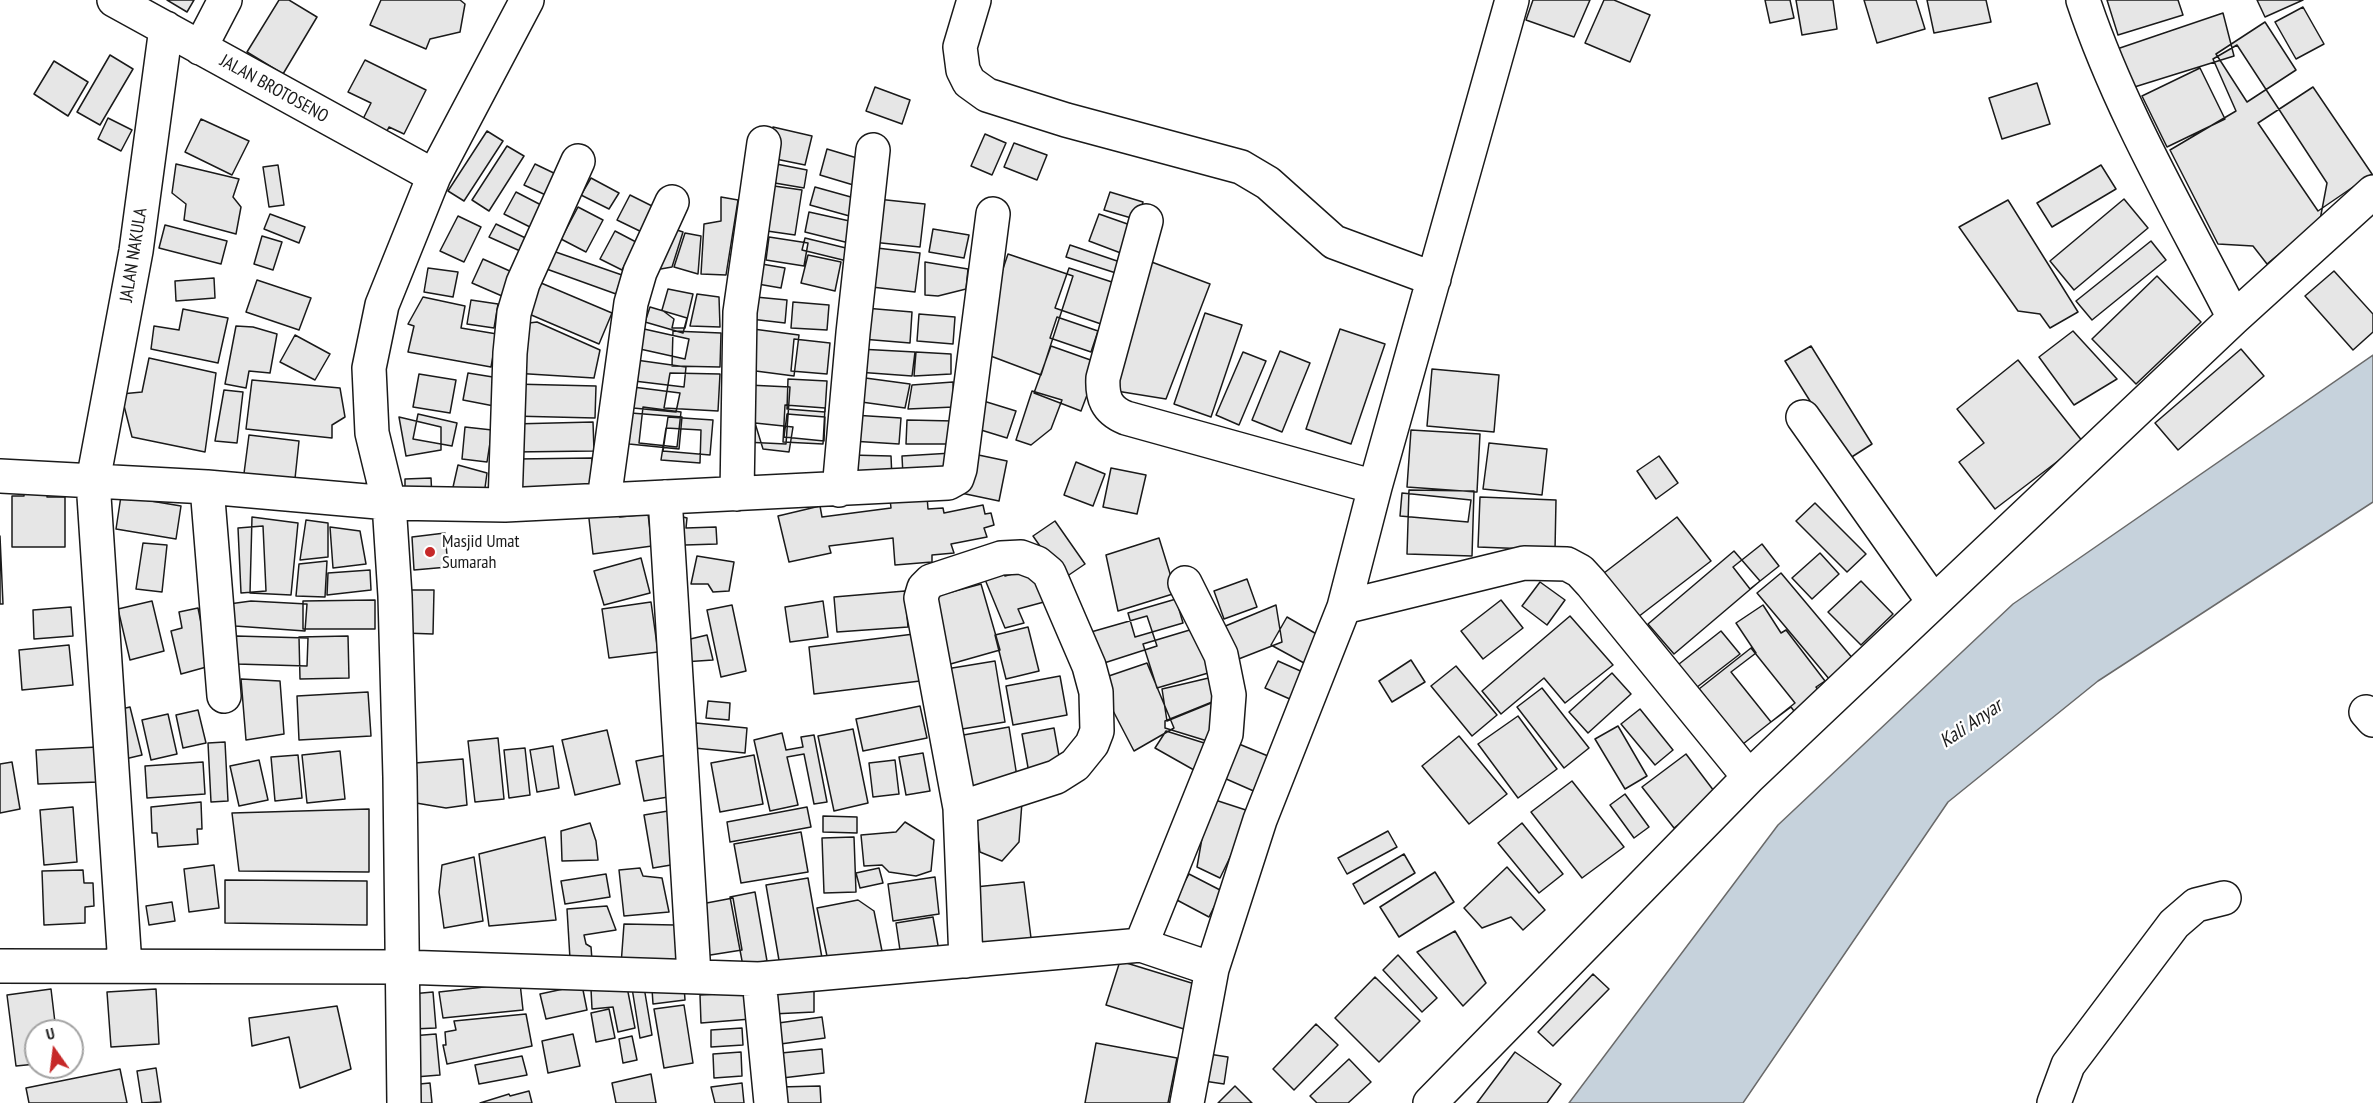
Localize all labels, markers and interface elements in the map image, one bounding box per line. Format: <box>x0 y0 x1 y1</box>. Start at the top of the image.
street label: JALAN BROTOSENO <box>216 50 332 128</box>
street label: JALAN NAKULA <box>116 206 152 304</box>
place label: Masjid Umat Sumarah <box>442 531 519 574</box>
marker: Masjid Umat Sumarah <box>423 545 437 559</box>
water label: Kali Anyar <box>1935 695 2007 753</box>
north arrow <box>24 1019 84 1079</box>
text: U <box>44 1023 57 1044</box>

